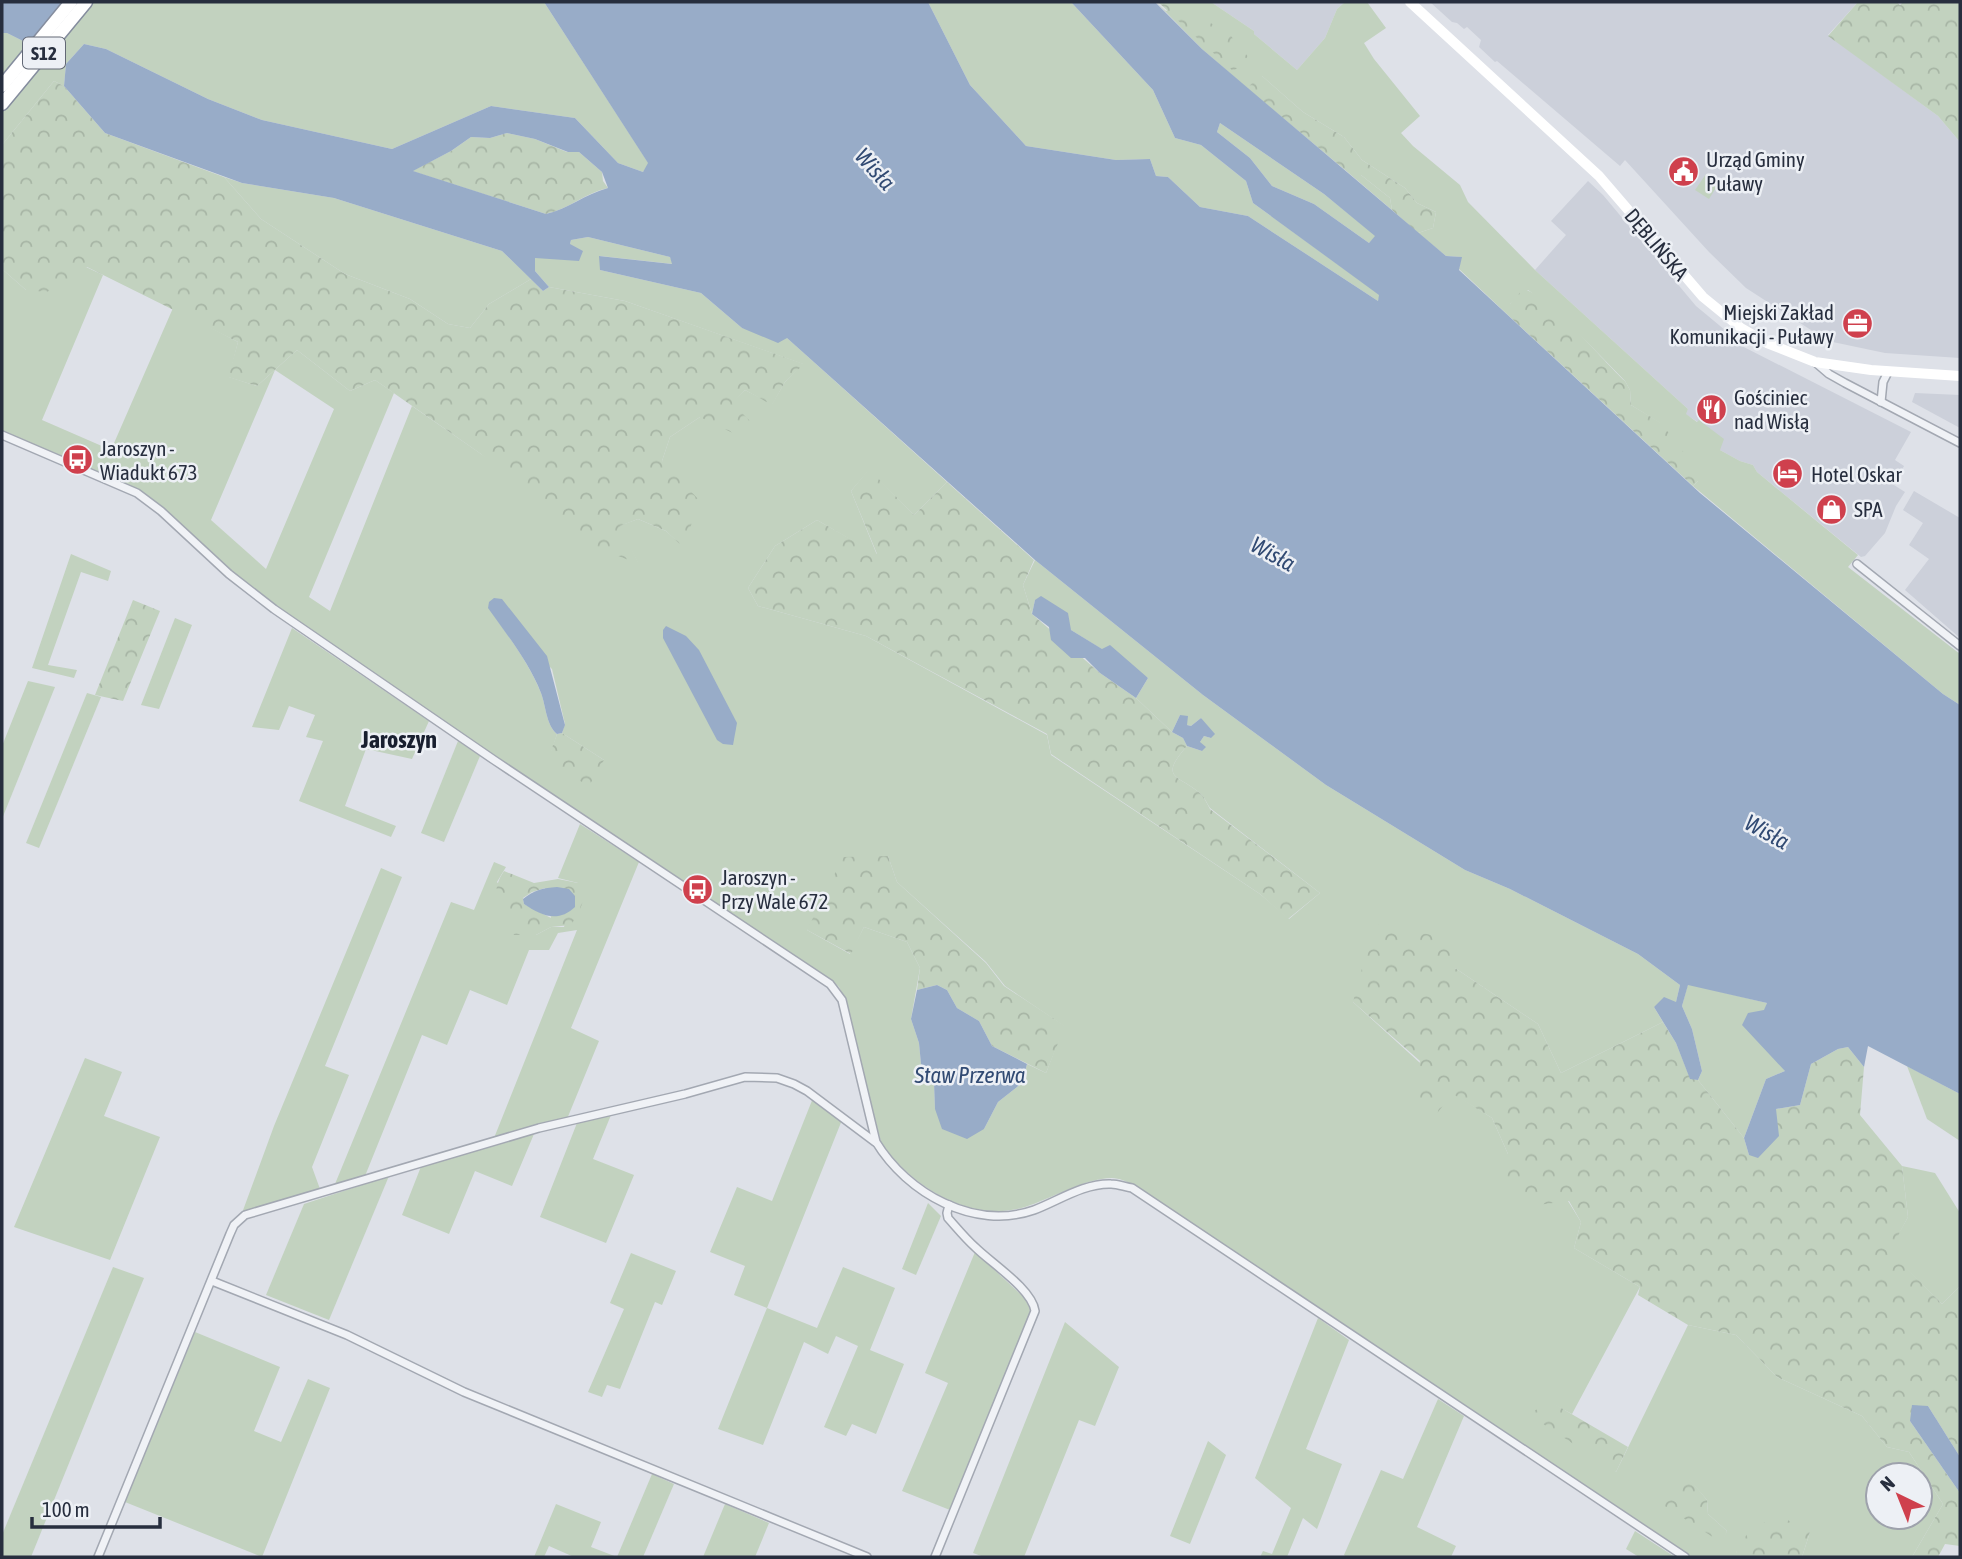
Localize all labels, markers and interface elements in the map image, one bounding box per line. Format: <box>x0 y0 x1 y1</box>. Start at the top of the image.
road number: S12 <box>23 38 65 68</box>
water label: Wisła <box>850 143 900 195</box>
place label: Urząd Gminy Puławy <box>1706 147 1805 195</box>
public building icon: Urząd Gminy Puławy <box>1666 154 1700 188</box>
street label: DĘBLIŃSKA <box>1619 203 1694 286</box>
place label: Miejski Zakład Komunikacji - Puławy <box>1670 300 1834 348</box>
office icon: Miejski Zakład Komunikacji - Puławy <box>1840 307 1874 341</box>
place label: Gościniec nad Wisłą <box>1734 385 1810 433</box>
restaurant icon: Gościniec nad Wisłą <box>1694 392 1728 426</box>
place label: Jaroszyn - Wiadukt 673 <box>100 436 198 484</box>
bus stop icon: Jaroszyn - Wiadukt 673 <box>60 443 94 477</box>
hotel icon: Hotel Oskar <box>1771 457 1805 491</box>
place label: Hotel Oskar <box>1811 462 1903 486</box>
shop icon: SPA <box>1814 492 1848 526</box>
place label: SPA <box>1854 497 1883 521</box>
water label: Wisła <box>1246 531 1300 577</box>
district label: Jaroszyn <box>360 726 437 753</box>
water label: Wisła <box>1740 809 1794 855</box>
place label: Jaroszyn - Przy Wale 672 <box>721 865 828 913</box>
bus stop icon: Jaroszyn - Przy Wale 672 <box>681 872 715 906</box>
water label: Staw Przerwa <box>913 1062 1026 1088</box>
north arrow <box>1864 1461 1934 1531</box>
text: N <box>1876 1472 1899 1495</box>
scale bar <box>32 1486 159 1530</box>
text: 100 m <box>42 1497 90 1521</box>

